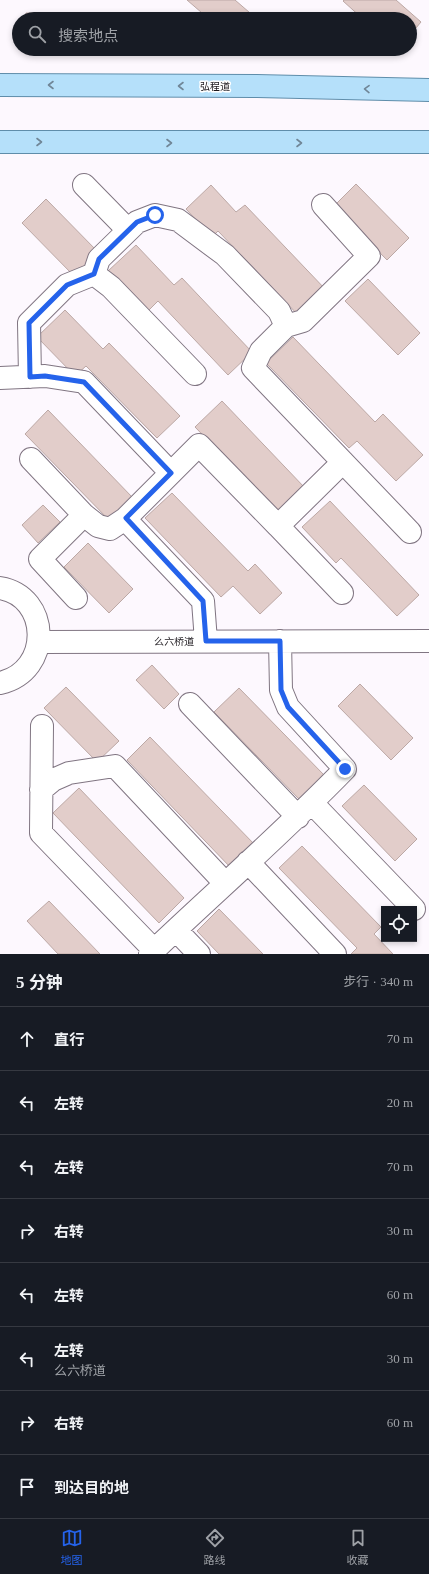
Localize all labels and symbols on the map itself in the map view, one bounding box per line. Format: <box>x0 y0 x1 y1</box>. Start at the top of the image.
one-way arrow <box>48 81 54 89</box>
street label: 弘程道 <box>200 81 230 92</box>
one-way arrow <box>178 82 184 90</box>
one-way arrow <box>364 85 370 93</box>
one-way arrow <box>36 138 42 146</box>
one-way arrow <box>166 139 172 147</box>
one-way arrow <box>296 139 302 147</box>
route start <box>146 206 164 224</box>
street label: 么六桥道 <box>154 636 194 647</box>
route end <box>336 760 354 778</box>

